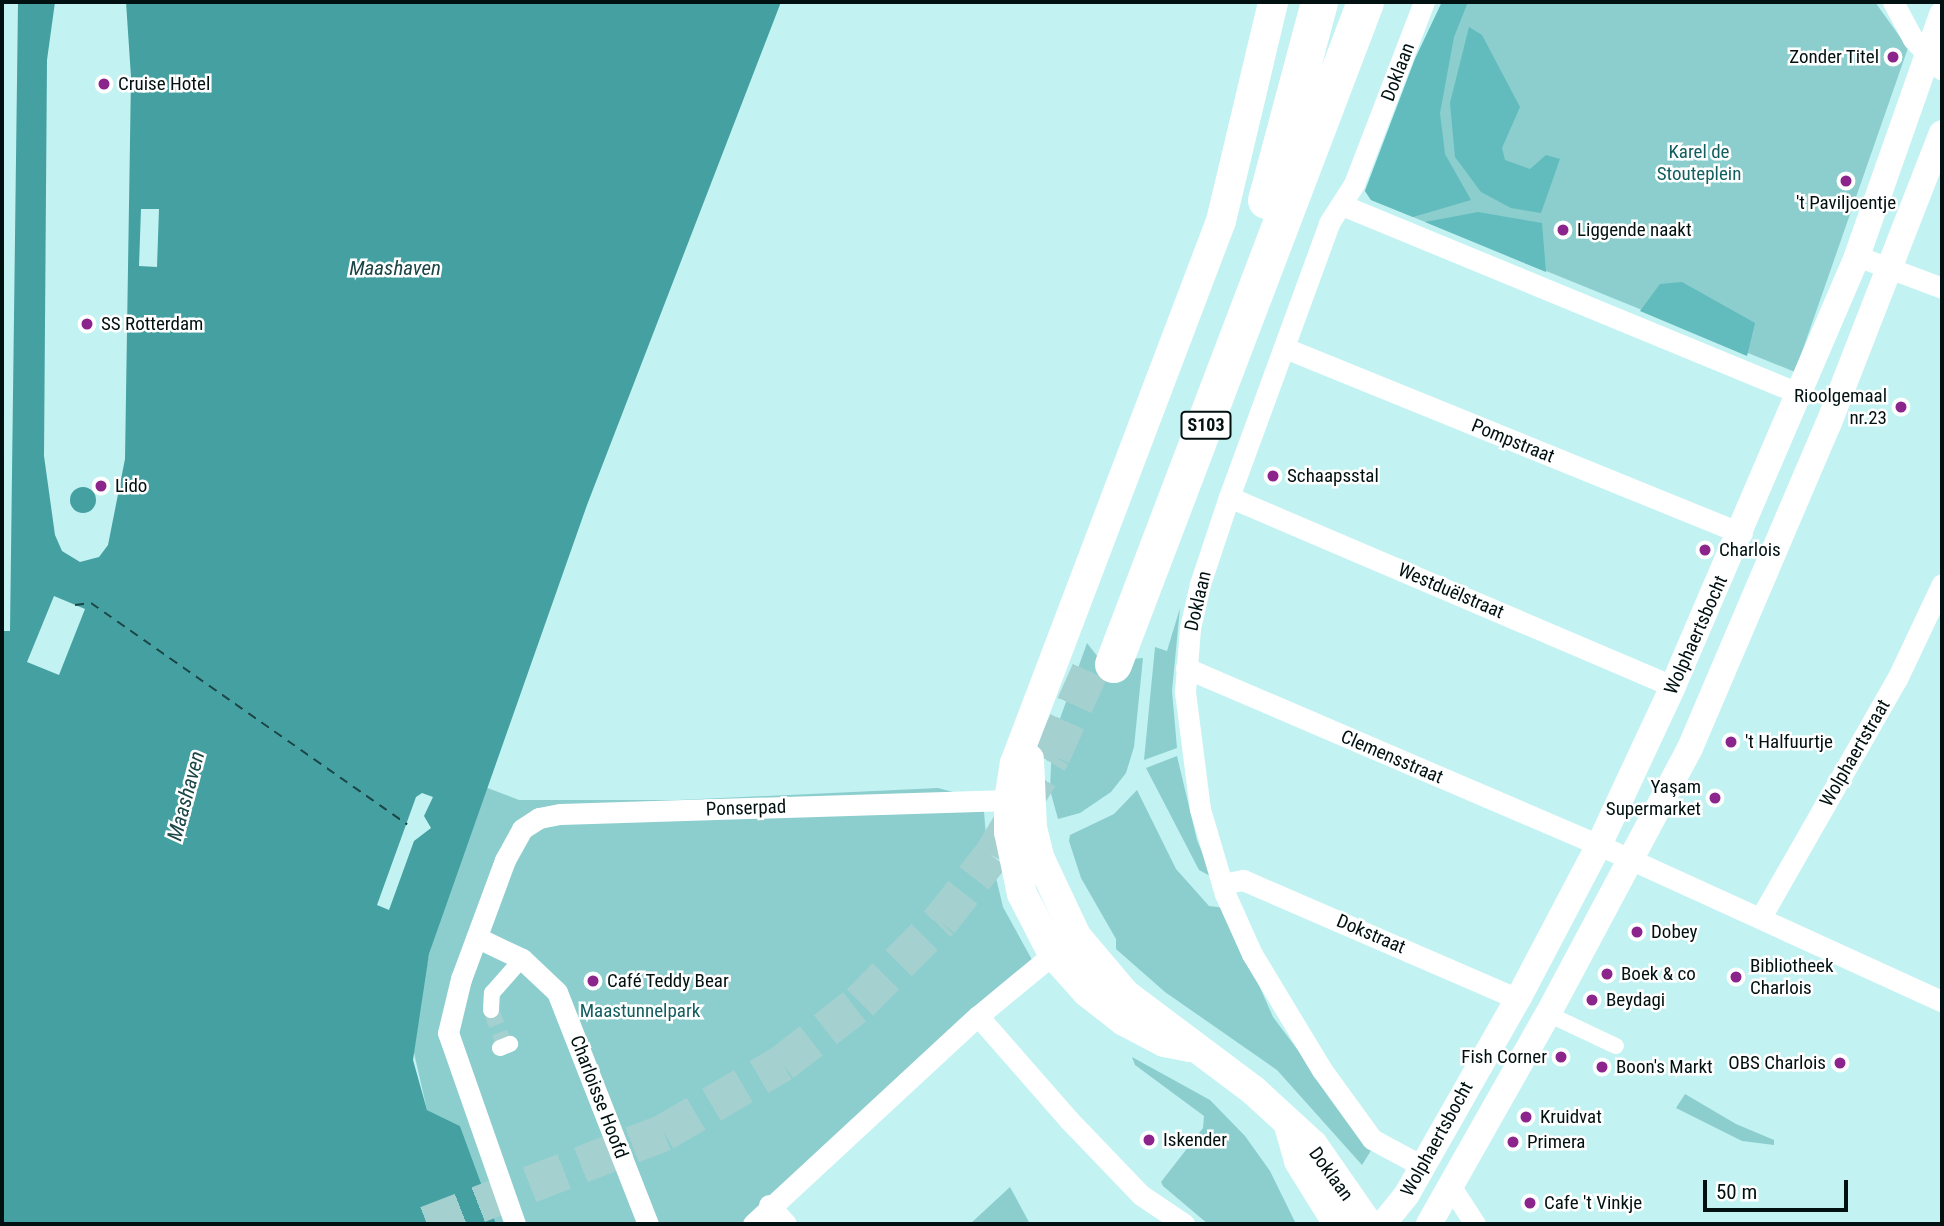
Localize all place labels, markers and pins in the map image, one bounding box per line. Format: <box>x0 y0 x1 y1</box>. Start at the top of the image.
place label: Zonder Titel <box>1789 46 1879 68</box>
marker: Zonder Titel <box>1885 49 1901 65</box>
place label: Cruise Hotel <box>118 73 210 95</box>
marker: Cruise Hotel <box>96 76 112 92</box>
marker: 't Paviljoentje <box>1838 173 1854 189</box>
place label: 't Paviljoentje <box>1796 192 1896 214</box>
place label: Liggende naakt <box>1577 219 1692 241</box>
marker: Liggende naakt <box>1555 222 1571 238</box>
place label: SS Rotterdam <box>101 313 203 335</box>
marker: SS Rotterdam <box>79 316 95 332</box>
place label: Rioolgemaal nr.23 <box>1794 385 1887 429</box>
marker: Rioolgemaal nr.23 <box>1893 399 1909 415</box>
place label: Schaapsstal <box>1287 465 1379 487</box>
marker: Schaapsstal <box>1265 468 1281 484</box>
place label: Lido <box>115 475 147 497</box>
marker: Lido <box>93 478 109 494</box>
place label: Charlois <box>1719 539 1781 561</box>
marker: Charlois <box>1697 542 1713 558</box>
place label: 't Halfuurtje <box>1745 731 1833 753</box>
marker: 't Halfuurtje <box>1723 734 1739 750</box>
place label: Yaşam Supermarket <box>1606 776 1701 820</box>
marker: Yaşam Supermarket <box>1707 790 1723 806</box>
place label: Dobey <box>1651 921 1697 943</box>
marker: Dobey <box>1629 924 1645 940</box>
place label: Bibliotheek Charlois <box>1750 955 1834 999</box>
place label: Boek & co <box>1621 963 1696 985</box>
marker: Boek & co <box>1599 966 1615 982</box>
marker: Bibliotheek Charlois <box>1728 969 1744 985</box>
place label: Café Teddy Bear <box>607 970 729 992</box>
marker: Café Teddy Bear <box>585 973 601 989</box>
place label: Beydagi <box>1606 989 1665 1011</box>
marker: Beydagi <box>1584 992 1600 1008</box>
place label: Fish Corner <box>1461 1046 1547 1068</box>
marker: Fish Corner <box>1553 1049 1569 1065</box>
place label: OBS Charlois <box>1728 1052 1826 1074</box>
marker: OBS Charlois <box>1832 1055 1848 1071</box>
place label: Boon's Markt <box>1616 1056 1713 1078</box>
marker: Boon's Markt <box>1594 1059 1610 1075</box>
place label: Kruidvat <box>1540 1106 1602 1128</box>
marker: Kruidvat <box>1518 1109 1534 1125</box>
place label: Iskender <box>1163 1129 1227 1151</box>
place label: Primera <box>1527 1131 1585 1153</box>
marker: Iskender <box>1141 1132 1157 1148</box>
marker: Primera <box>1505 1134 1521 1150</box>
place label: Cafe 't Vinkje <box>1544 1192 1642 1214</box>
marker: Cafe 't Vinkje <box>1522 1195 1538 1211</box>

